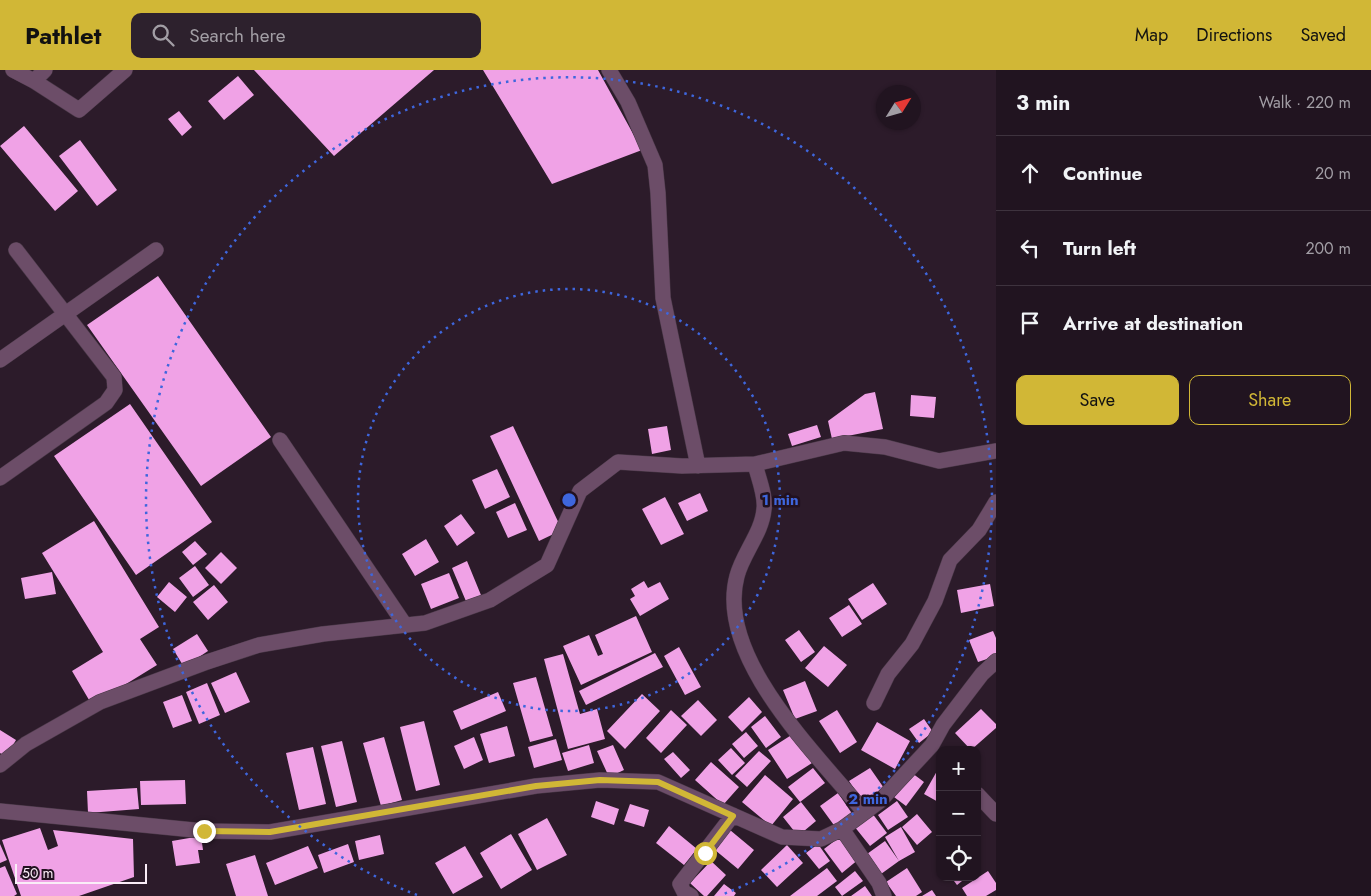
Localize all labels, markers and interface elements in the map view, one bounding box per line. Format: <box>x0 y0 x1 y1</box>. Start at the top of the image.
search box <box>131 13 481 58</box>
text: Pathlet <box>25 18 101 53</box>
icon: search <box>149 21 177 49</box>
text: Search here <box>189 22 285 49</box>
text: Map <box>1135 22 1168 48</box>
text: Directions <box>1196 22 1272 48</box>
text: Saved <box>1300 22 1346 48</box>
north arrow <box>876 85 921 130</box>
text: 3 min <box>1016 88 1070 118</box>
text: Walk · 220 m <box>1259 91 1351 114</box>
icon: ahead <box>1016 159 1044 187</box>
text: Continue <box>1063 160 1142 187</box>
text: 20 m <box>1315 162 1351 185</box>
icon: left <box>1016 234 1044 262</box>
text: Turn left <box>1063 235 1136 262</box>
text: 200 m <box>1305 237 1351 260</box>
icon: arrive <box>1016 309 1044 337</box>
text: Arrive at destination <box>1063 310 1243 337</box>
button: Save <box>1016 375 1179 425</box>
button: Share <box>1189 375 1351 425</box>
text: 1 min <box>761 489 799 511</box>
centre of rings <box>560 491 578 509</box>
map controls <box>936 746 981 881</box>
button: + <box>936 746 981 791</box>
text: 2 min <box>848 788 888 810</box>
button: − <box>936 791 981 836</box>
route end <box>193 820 216 843</box>
button: locate <box>936 836 981 881</box>
route start <box>694 842 717 865</box>
scale bar <box>15 861 148 884</box>
text: 50 m <box>22 863 53 883</box>

